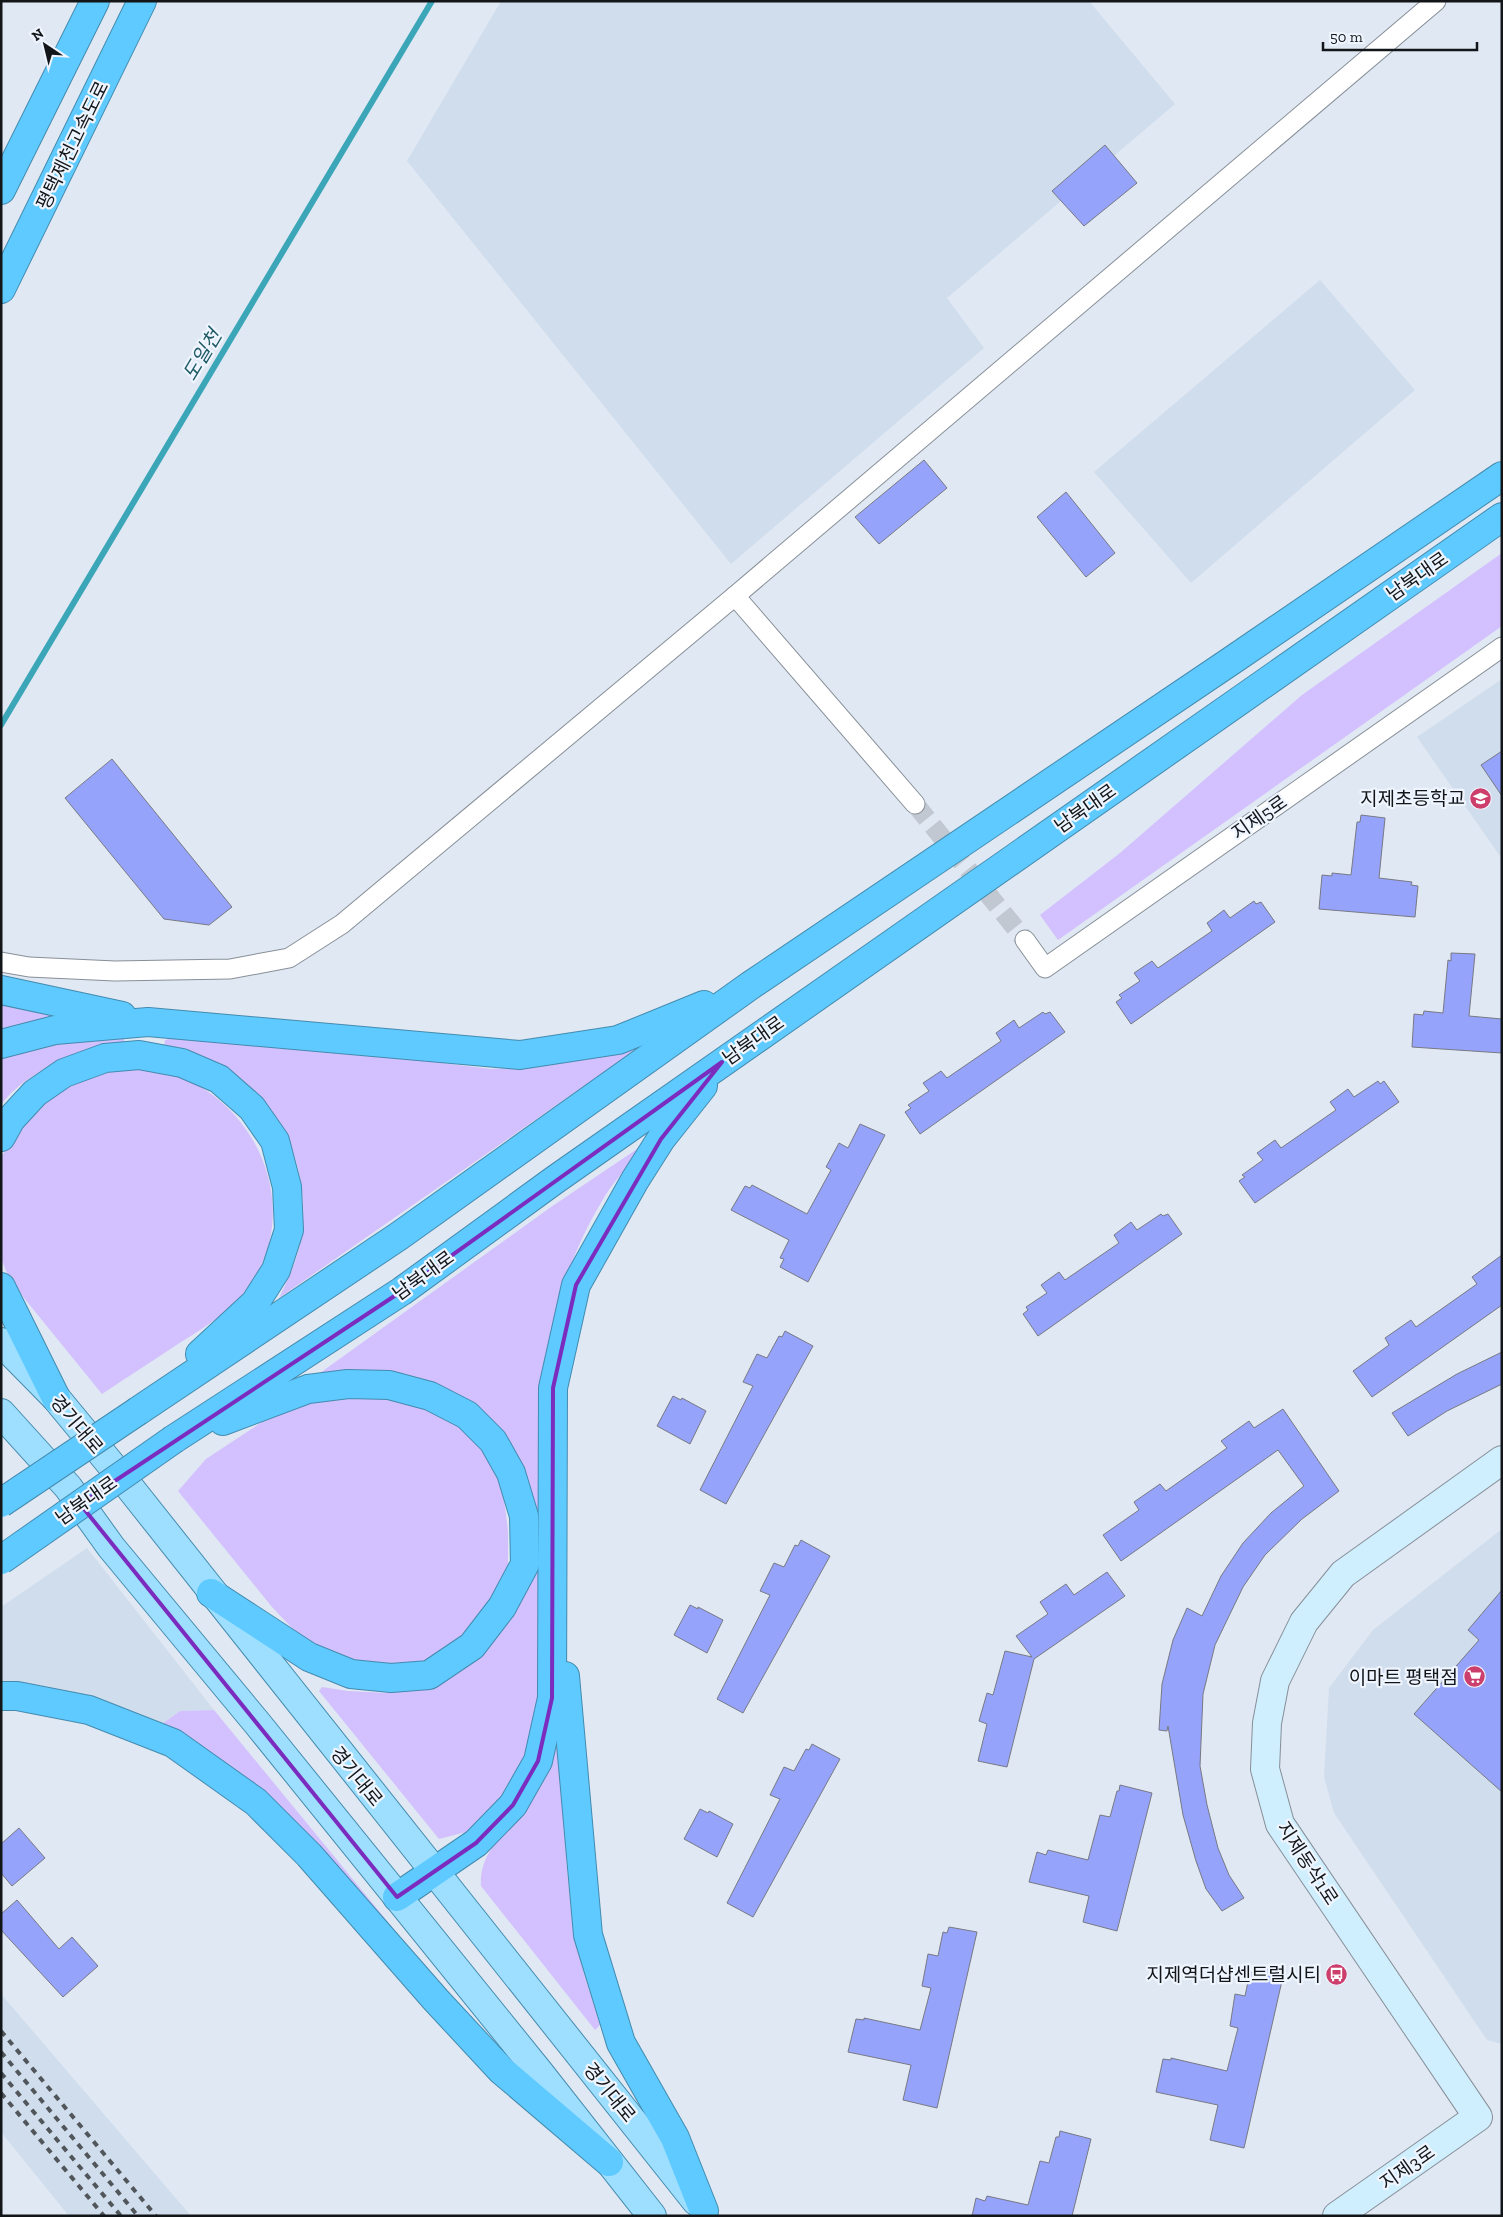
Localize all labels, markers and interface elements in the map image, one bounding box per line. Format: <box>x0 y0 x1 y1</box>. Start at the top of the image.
north arrow <box>20 20 70 70</box>
scale bar <box>1323 20 1477 52</box>
text: N <box>29 25 47 45</box>
text: 50 m <box>1330 28 1363 46</box>
street label: 평택제천고속도로 <box>31 77 113 213</box>
water label: 도일천 <box>177 323 228 385</box>
street label: 남북대로 <box>1382 547 1453 606</box>
street label: 남북대로 <box>1050 779 1121 838</box>
school or university icon: 지제초등학교 <box>1469 786 1493 810</box>
place label: 지제초등학교 <box>1360 787 1465 810</box>
street label: 지제5로 <box>1227 790 1291 845</box>
street label: 남북대로 <box>718 1011 789 1070</box>
street label: 남북대로 <box>388 1246 458 1305</box>
street label: 경기대로 <box>45 1390 108 1458</box>
street label: 남북대로 <box>51 1471 122 1530</box>
supermarket icon: 이마트 평택점 <box>1462 1665 1486 1689</box>
place label: 이마트 평택점 <box>1349 1666 1458 1689</box>
street label: 경기대로 <box>326 1742 388 1811</box>
street label: 지제동삭1로 <box>1272 1817 1343 1909</box>
bus stop icon: 지제역더샵센트럴시티 <box>1325 1962 1349 1986</box>
place label: 지제역더샵센트럴시티 <box>1146 1963 1321 1986</box>
street label: 경기대로 <box>579 2058 641 2127</box>
street label: 지제3로 <box>1375 2140 1439 2195</box>

